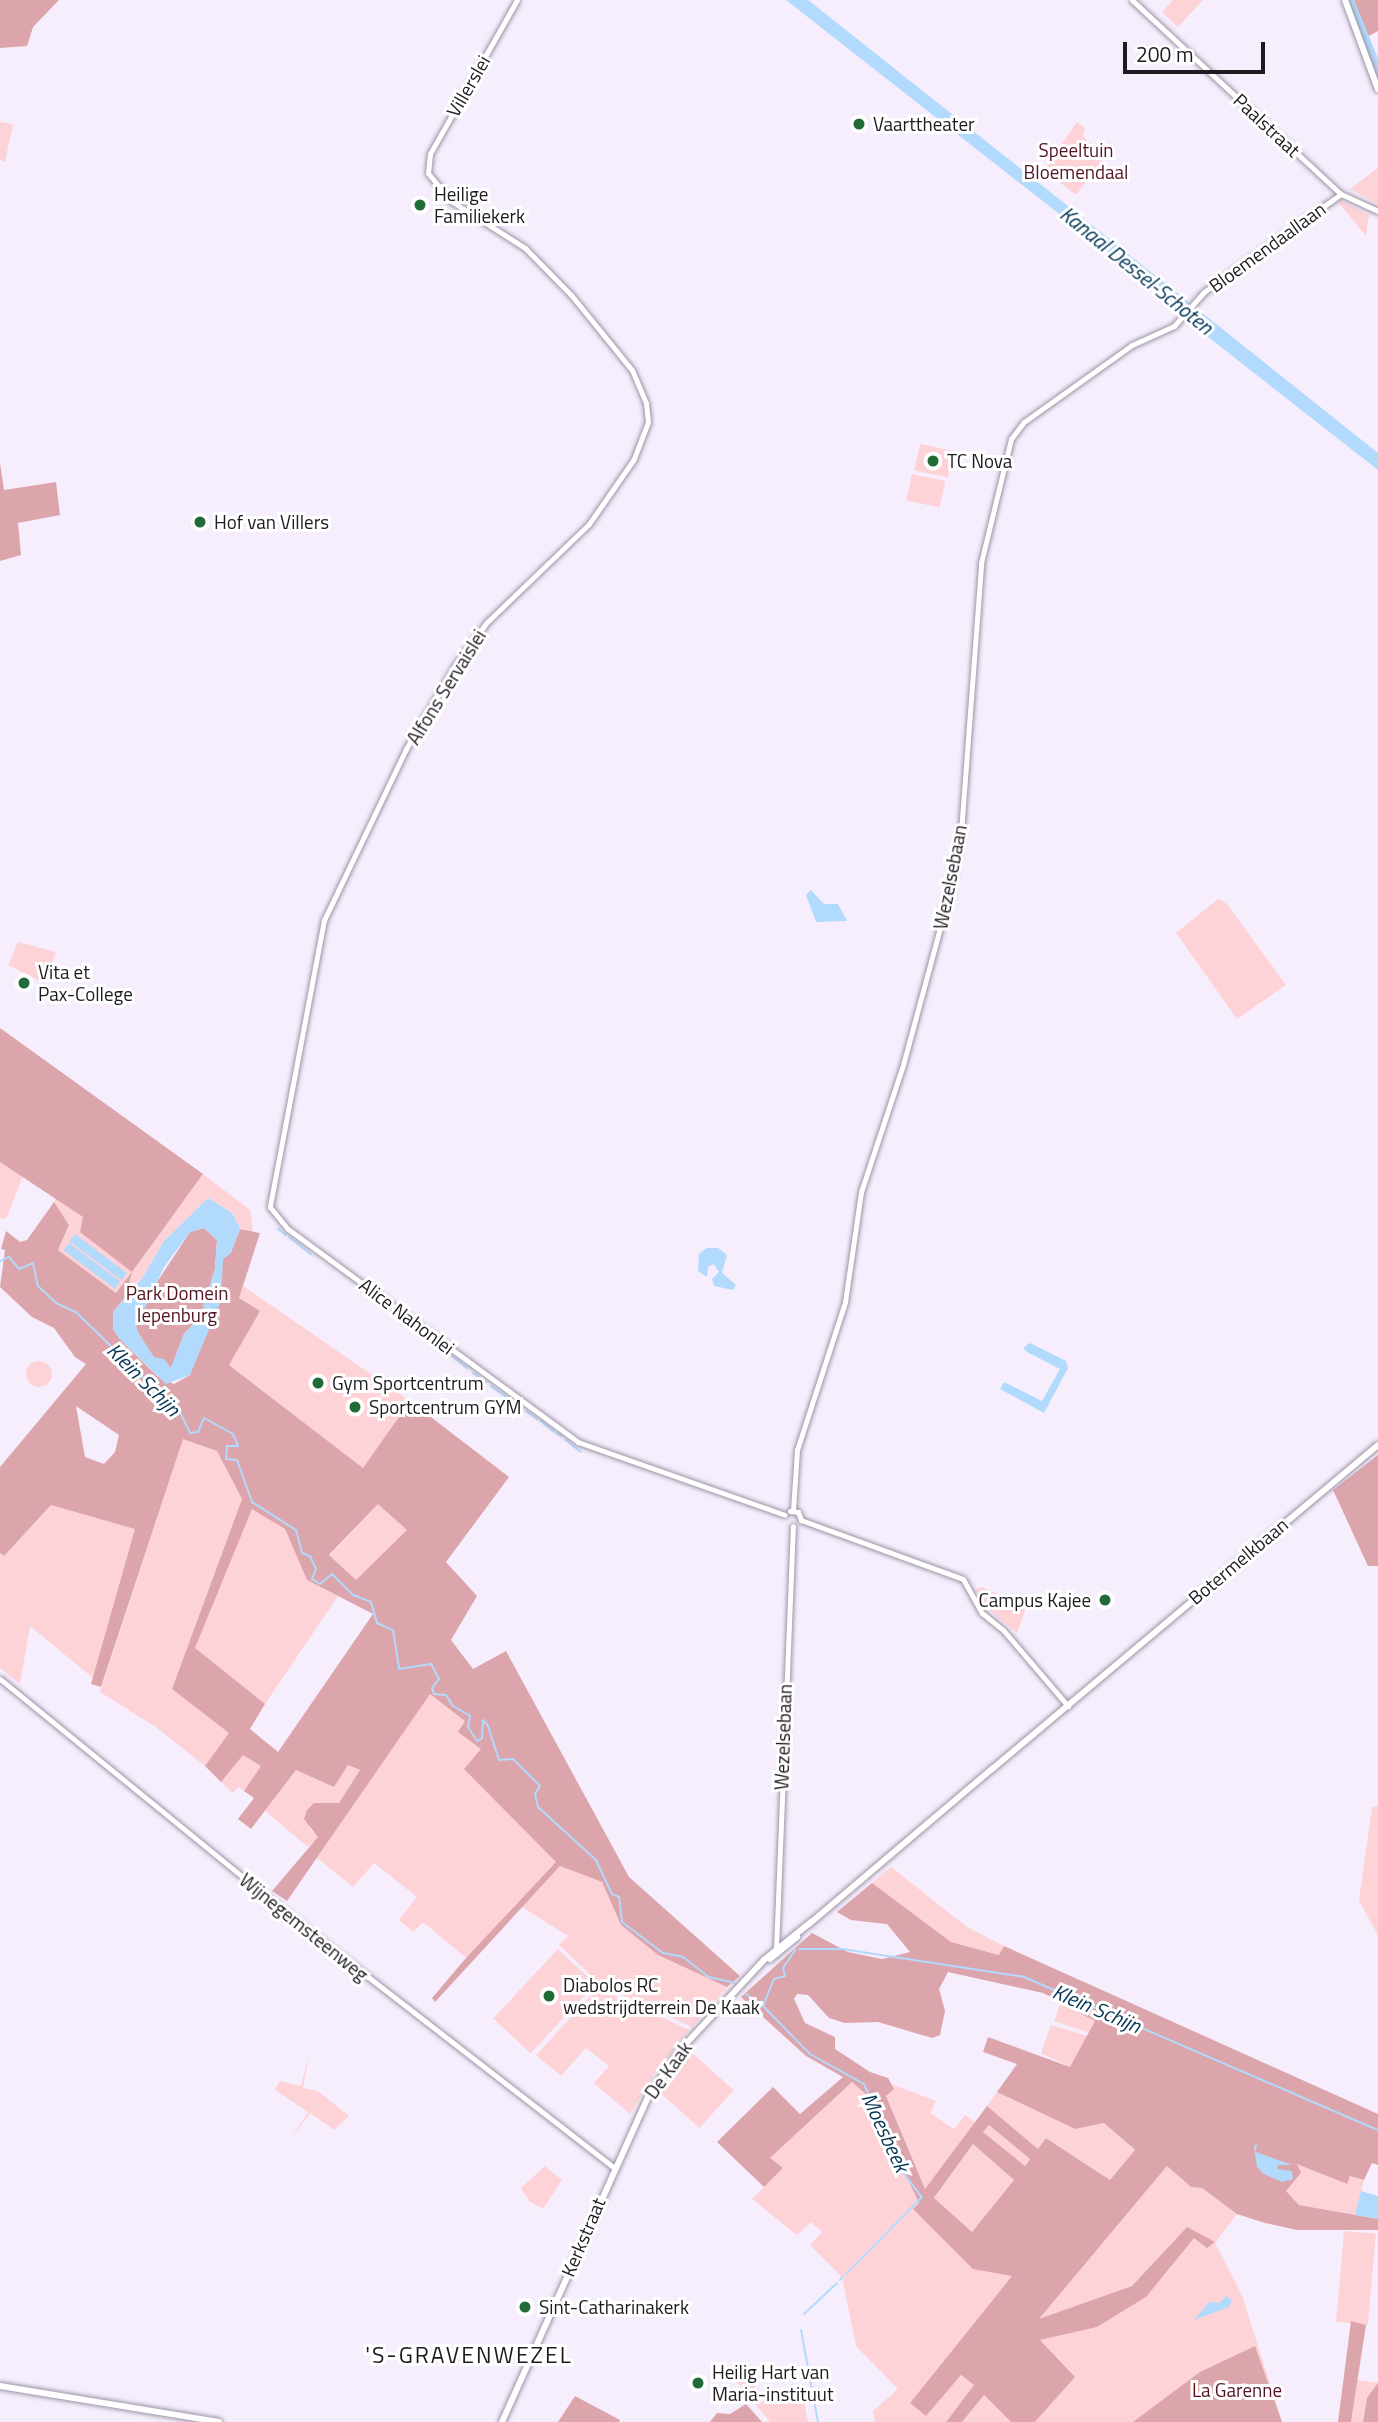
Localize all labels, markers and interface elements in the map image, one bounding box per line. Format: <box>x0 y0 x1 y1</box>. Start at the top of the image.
scale bar <box>1126 28 1268 72</box>
text: 200 m <box>1136 38 1193 70</box>
street label: Villerslei <box>441 51 495 121</box>
street label: Paalstraat <box>1229 89 1305 161</box>
place label: Vaarttheater <box>873 113 975 135</box>
marker: Vaarttheater <box>851 116 867 132</box>
park label: Speeltuin Bloemendaal <box>1024 139 1128 183</box>
place label: Heilige Familiekerk <box>434 183 525 227</box>
marker: Heilige Familiekerk <box>412 197 428 213</box>
street label: Bloemendaallaan <box>1204 197 1330 297</box>
water label: Kanaal Dessel-Schoten <box>1056 201 1218 339</box>
place label: TC Nova <box>947 450 1012 472</box>
marker: TC Nova <box>925 453 941 469</box>
place label: Hof van Villers <box>214 511 329 533</box>
marker: Hof van Villers <box>192 514 208 530</box>
street label: Alfons Servaislei <box>402 625 490 749</box>
street label: Wezelsebaan <box>929 823 971 931</box>
place label: Vita et Pax-College <box>38 961 133 1005</box>
marker: Vita et Pax-College <box>16 975 32 991</box>
street label: Alice Nahonlei <box>355 1273 459 1359</box>
park label: Park Domein Iepenburg <box>126 1282 228 1326</box>
water label: Klein Schijn <box>102 1337 186 1421</box>
place label: Gym Sportcentrum <box>332 1372 484 1394</box>
marker: Gym Sportcentrum <box>310 1375 326 1391</box>
place label: Sportcentrum GYM <box>369 1396 521 1418</box>
marker: Sportcentrum GYM <box>347 1399 363 1415</box>
street label: Botermelkbaan <box>1184 1513 1292 1609</box>
place label: Campus Kajee <box>978 1589 1091 1611</box>
marker: Campus Kajee <box>1097 1592 1113 1608</box>
street label: Wezelsebaan <box>770 1683 796 1791</box>
street label: Wijnegemsteenweg <box>235 1868 373 1986</box>
place label: Diabolos RC wedstrijdterrein De Kaak <box>563 1974 760 2018</box>
water label: Klein Schijn <box>1049 1978 1145 2038</box>
marker: Diabolos RC wedstrijdterrein De Kaak <box>541 1988 557 2004</box>
street label: De Kaak <box>640 2037 696 2103</box>
water label: Moesbeek <box>857 2088 915 2176</box>
street label: Kerkstraat <box>556 2194 610 2280</box>
place label: Sint-Catharinakerk <box>539 2296 689 2318</box>
marker: Sint-Catharinakerk <box>517 2299 533 2315</box>
district label: 'S-GRAVENWEZEL <box>367 2341 571 2369</box>
place label: Heilig Hart van Maria-instituut <box>712 2361 834 2405</box>
marker: Heilig Hart van Maria-instituut <box>690 2375 706 2391</box>
park label: La Garenne <box>1192 2379 1282 2401</box>

